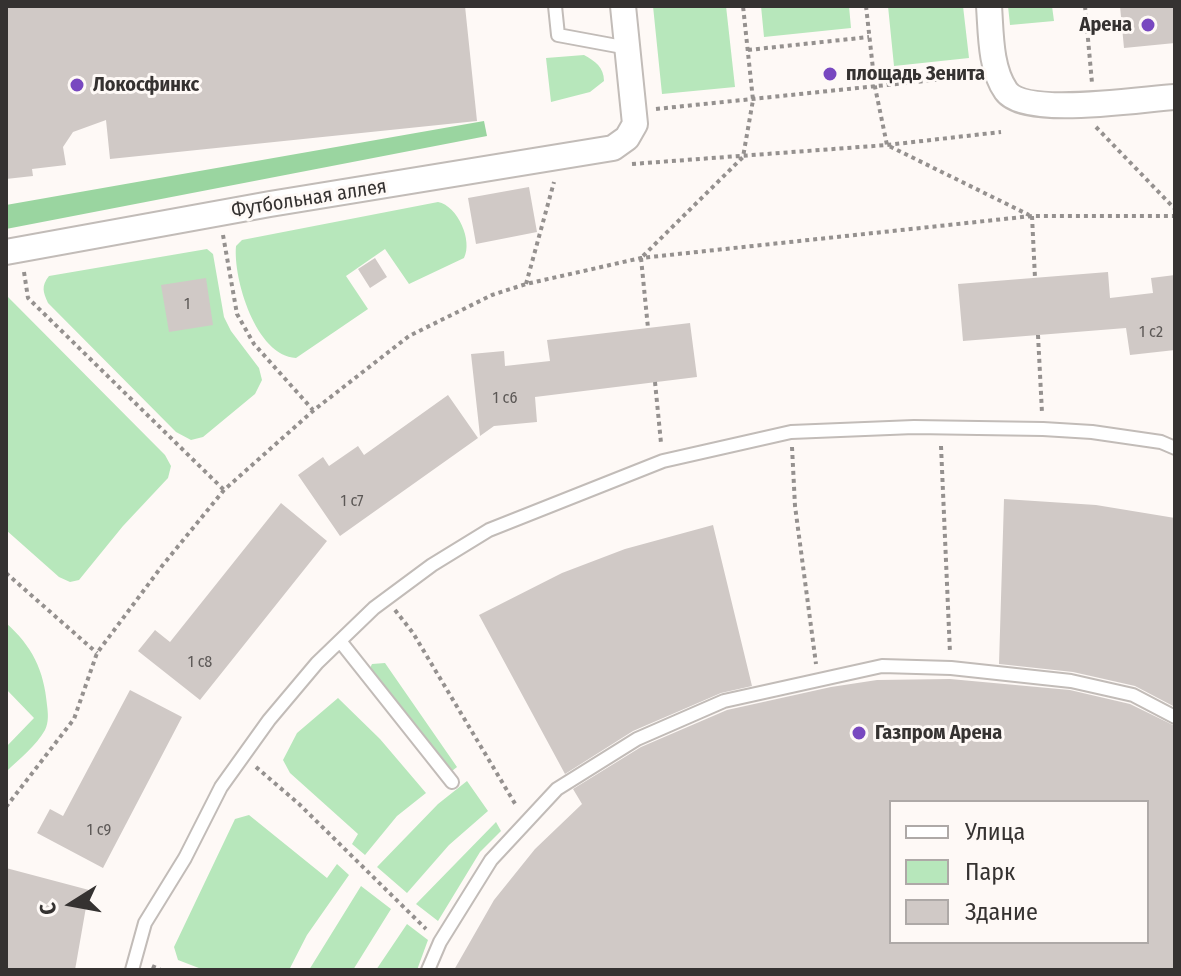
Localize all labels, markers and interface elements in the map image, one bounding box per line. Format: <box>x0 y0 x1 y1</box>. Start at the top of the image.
place label: Арена <box>1080 13 1132 37</box>
marker: Арена <box>1139 16 1157 34</box>
place label: площадь Зенита <box>846 62 985 86</box>
marker: площадь Зенита <box>821 65 839 83</box>
place label: Локосфинкс <box>93 73 199 97</box>
marker: Локосфинкс <box>68 76 86 94</box>
street label: Футбольная аллея <box>230 175 388 223</box>
house number: 1 <box>184 295 190 315</box>
house number: 1 с2 <box>1139 323 1163 343</box>
house number: 1 с6 <box>493 389 517 409</box>
house number: 1 с7 <box>341 492 363 512</box>
house number: 1 с8 <box>188 653 212 673</box>
place label: Газпром Арена <box>875 721 1002 745</box>
marker: Газпром Арена <box>850 724 868 742</box>
legend <box>889 800 1149 944</box>
text: Улица <box>965 818 1025 846</box>
house number: 1 с9 <box>87 821 111 841</box>
text: Парк <box>965 858 1015 886</box>
north arrow <box>32 864 112 944</box>
text: Здание <box>965 898 1038 926</box>
text: С <box>34 900 62 917</box>

